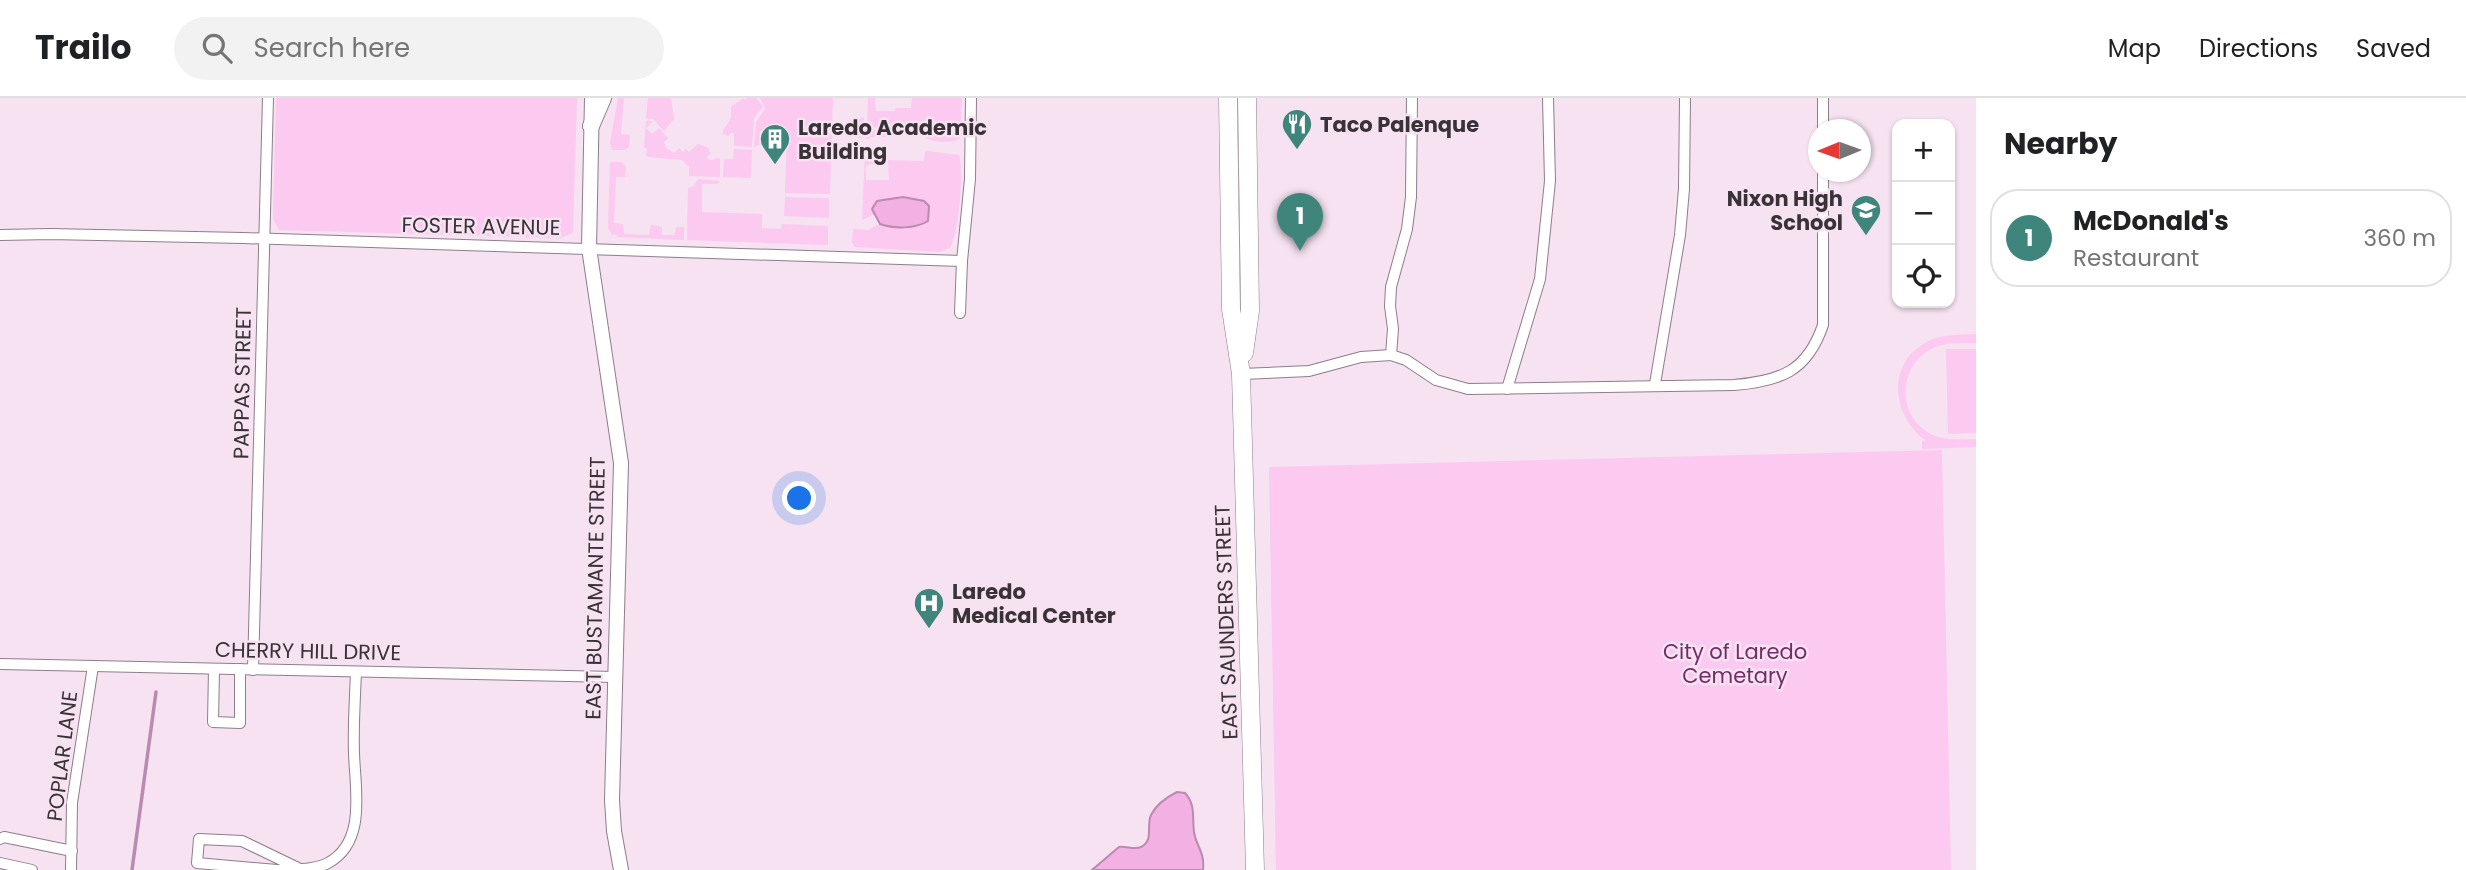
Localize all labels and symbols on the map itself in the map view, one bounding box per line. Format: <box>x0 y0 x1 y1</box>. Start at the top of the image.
restaurant icon: Taco Palenque <box>1280 107 1314 151</box>
place label: Taco Palenque <box>1320 110 1479 139</box>
place label: Laredo Academic Building <box>798 113 987 166</box>
north arrow <box>1808 119 1871 182</box>
building icon: Laredo Academic Building <box>758 122 792 166</box>
place label: Nixon High School <box>1727 184 1843 237</box>
pin: 1 <box>1277 193 1323 251</box>
school or university icon: Nixon High School <box>1849 193 1883 237</box>
street label: FOSTER AVENUE <box>401 210 561 242</box>
street label: PAPPAS STREET <box>226 307 258 459</box>
street label: EAST BUSTAMANTE STREET <box>578 456 612 720</box>
your location <box>782 481 816 515</box>
street label: EAST SAUNDERS STREET <box>1207 504 1245 740</box>
place label: Laredo Medical Center <box>952 577 1116 630</box>
hospital icon: Laredo Medical Center <box>912 586 946 630</box>
street label: CHERRY HILL DRIVE <box>215 635 401 667</box>
park label: City of Laredo Cemetary <box>1663 637 1807 690</box>
street label: POPLAR LANE <box>40 689 84 823</box>

